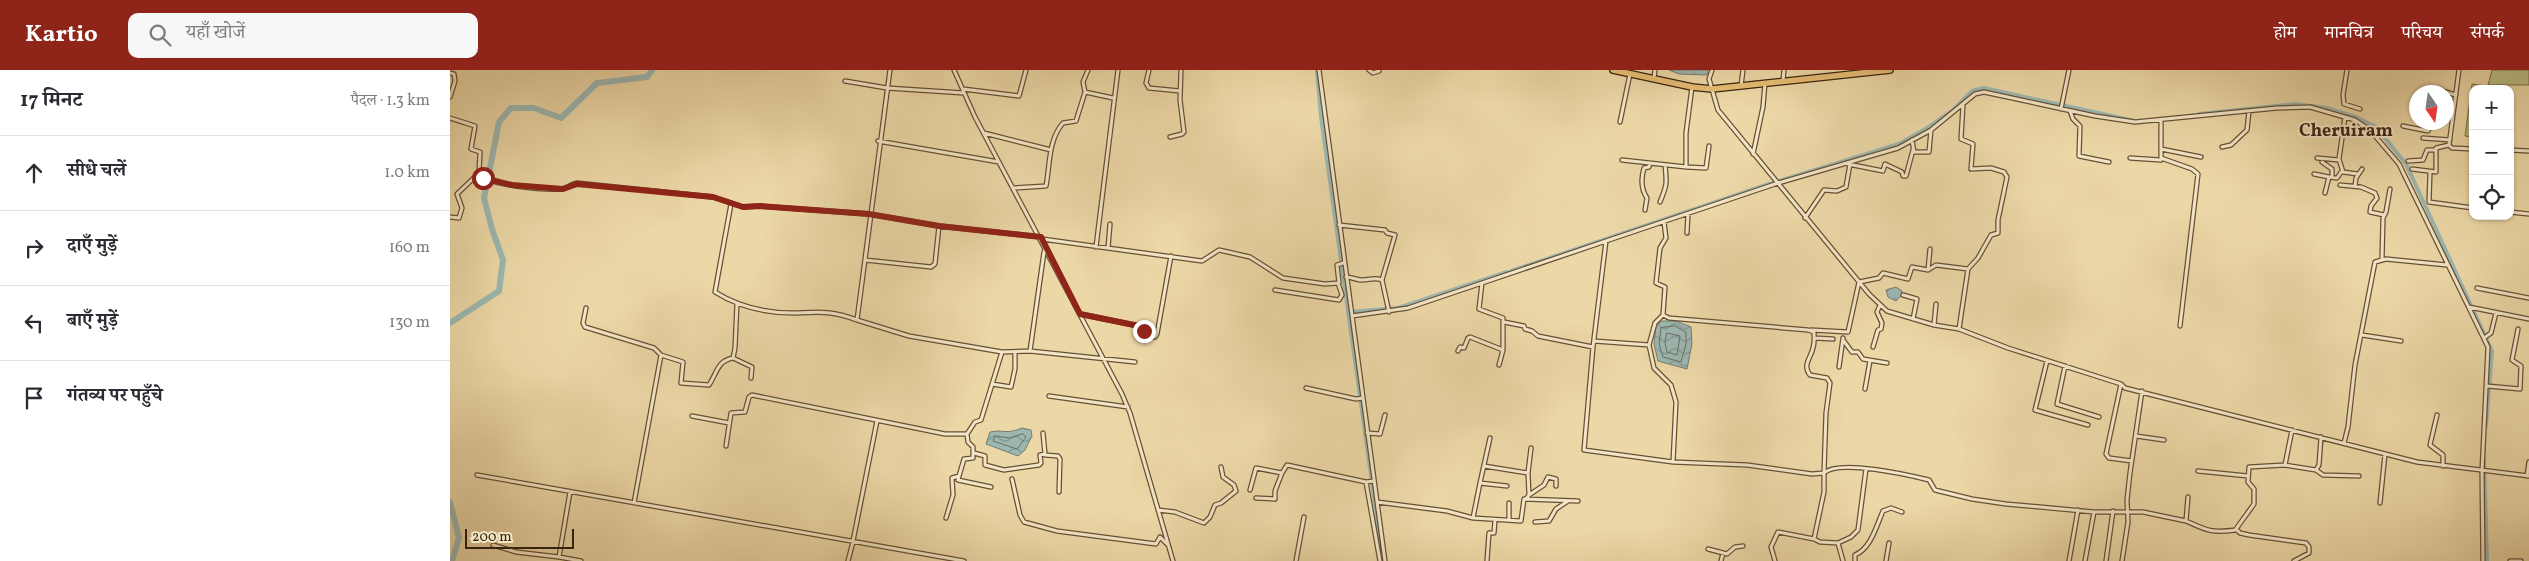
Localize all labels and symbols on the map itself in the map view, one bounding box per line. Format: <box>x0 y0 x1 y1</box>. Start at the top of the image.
north arrow <box>2409 85 2454 130</box>
district label: Cheruiram <box>2299 119 2393 144</box>
route start <box>472 167 495 190</box>
route end <box>1133 320 1156 343</box>
scale bar <box>465 526 574 549</box>

